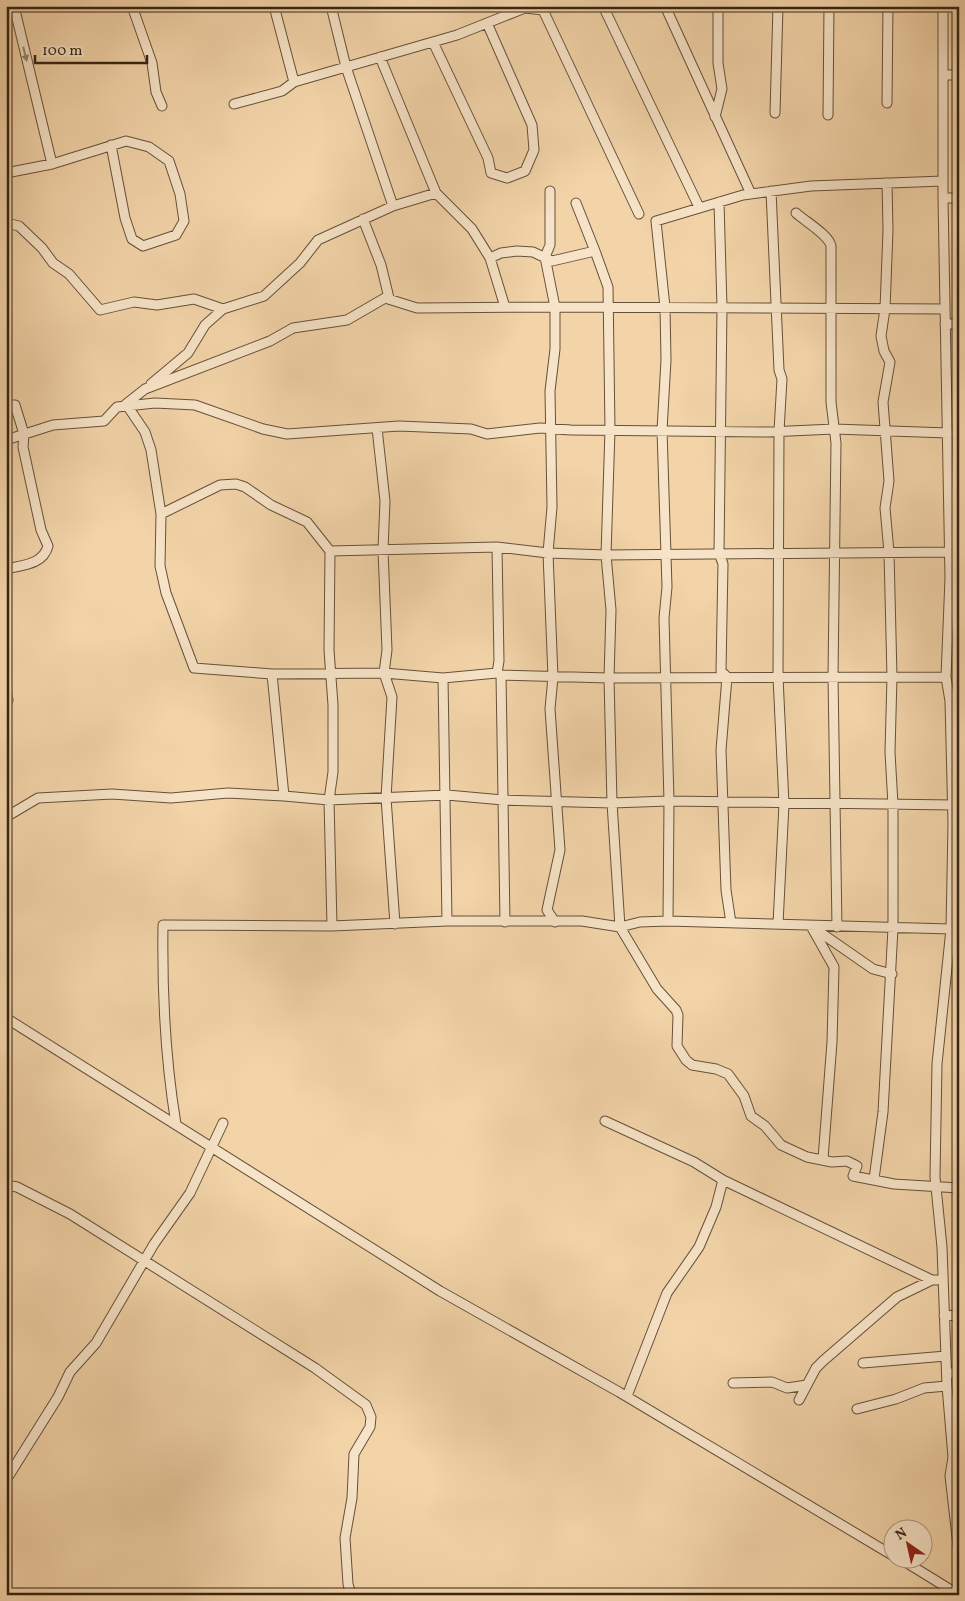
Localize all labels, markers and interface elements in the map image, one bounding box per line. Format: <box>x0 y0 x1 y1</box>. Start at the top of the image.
scale bar <box>35 32 148 64</box>
text: 100 m <box>42 41 82 62</box>
one-way arrow <box>21 46 29 61</box>
north arrow <box>882 1518 932 1568</box>
text: N <box>892 1524 911 1545</box>

